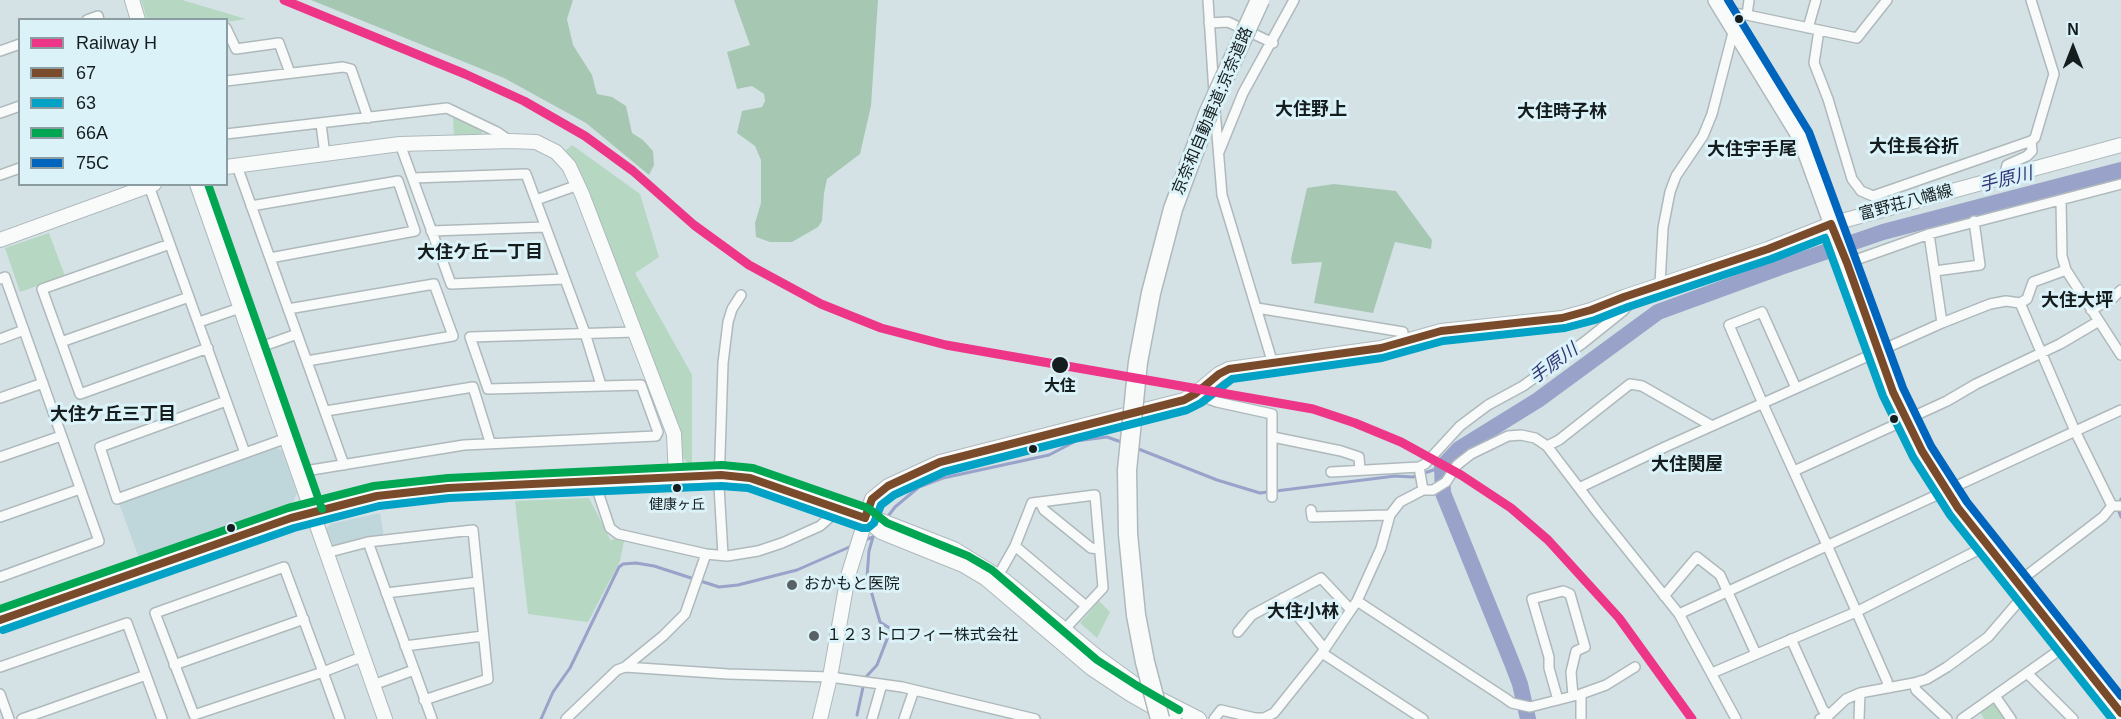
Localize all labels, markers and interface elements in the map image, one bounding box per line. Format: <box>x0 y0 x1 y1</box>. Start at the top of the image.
unlabelled marker <box>1733 13 1745 25</box>
legend <box>18 18 228 186</box>
north arrow <box>2043 18 2103 78</box>
text: N <box>2067 21 2079 38</box>
street label: 京奈和自動車道;京奈道路 <box>1169 24 1257 198</box>
text: Railway H <box>76 33 157 53</box>
text: 67 <box>76 63 96 83</box>
text: 63 <box>76 93 96 113</box>
district label: 大住野上 <box>1275 99 1347 121</box>
district label: 大住時子林 <box>1517 101 1607 123</box>
text: 66A <box>76 123 108 143</box>
district label: 大住長谷折 <box>1869 136 1959 158</box>
district label: 大住宇手尾 <box>1707 139 1797 161</box>
text: 75C <box>76 153 109 173</box>
water label: 手原川 <box>1977 163 2035 197</box>
street label: 富野荘八幡線 <box>1857 181 1955 225</box>
district label: 大住ケ丘一丁目 <box>417 242 543 264</box>
district label: 大住大坪 <box>2041 290 2113 312</box>
water label: 手原川 <box>1526 339 1582 389</box>
marker: 大住 <box>1050 355 1070 375</box>
place label: 大住 <box>1044 377 1076 397</box>
district label: 大住ケ丘三丁目 <box>50 404 176 426</box>
unlabelled marker <box>1888 413 1900 425</box>
unlabelled marker <box>1027 443 1039 455</box>
district label: 大住関屋 <box>1651 454 1723 476</box>
marker: 健康ヶ丘 <box>671 482 683 494</box>
place label: 健康ヶ丘 <box>649 497 705 513</box>
unlabelled marker <box>225 522 237 534</box>
place label: おかもと医院 <box>804 575 900 595</box>
marker: おかもと医院 <box>785 578 799 592</box>
district label: 大住小林 <box>1267 601 1339 623</box>
place label: １２３トロフィー株式会社 <box>826 626 1018 646</box>
marker: １２３トロフィー株式会社 <box>807 629 821 643</box>

